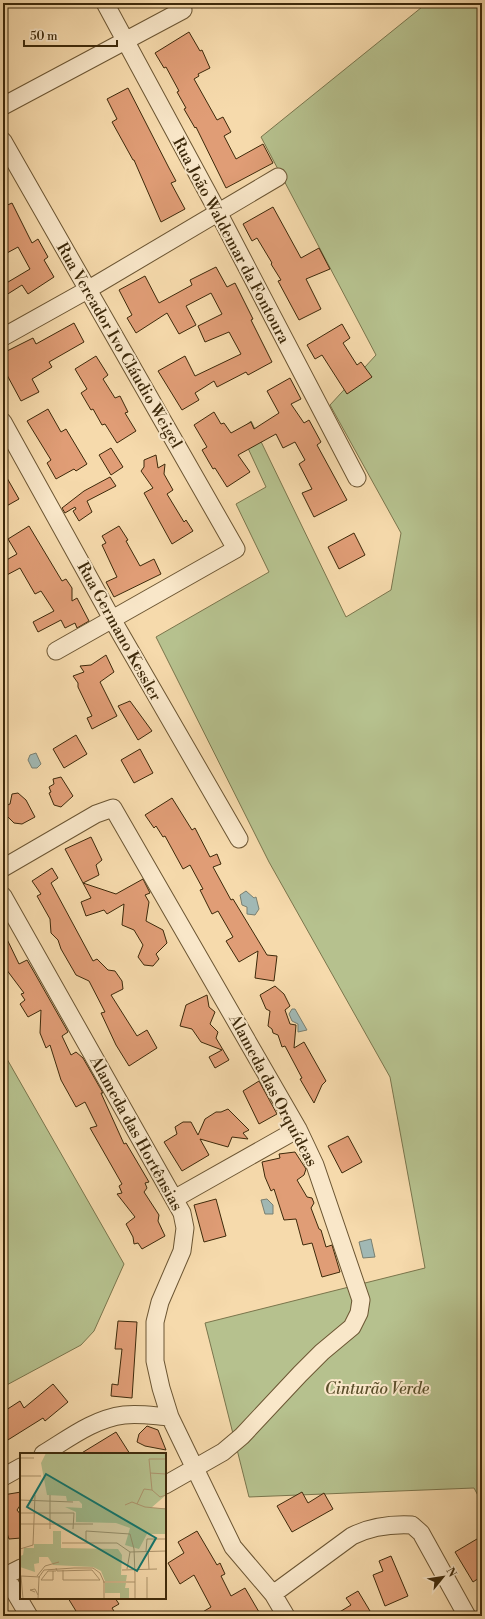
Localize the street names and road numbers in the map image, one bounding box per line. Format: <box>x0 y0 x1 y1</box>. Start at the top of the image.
street label: Rua João Waldemar da Fontoura <box>168 134 294 348</box>
street label: Rua Vereador Ivo Cláudio Weigel <box>52 239 186 452</box>
street label: Rua Germano Kessler <box>73 558 166 705</box>
street label: Alameda das Orquídeas <box>224 1010 322 1170</box>
street label: Alameda das Hortênsias <box>85 1052 187 1214</box>

